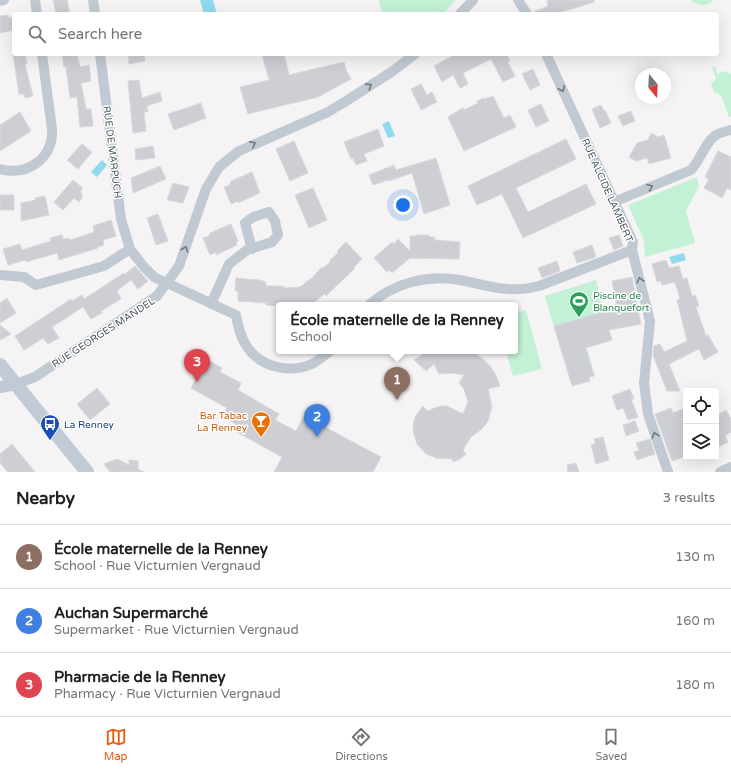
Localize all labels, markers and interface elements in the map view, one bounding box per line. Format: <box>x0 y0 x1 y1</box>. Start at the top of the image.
search box <box>12 12 719 56</box>
icon: search <box>26 23 48 45</box>
text: Search here <box>58 25 142 43</box>
north arrow <box>635 68 671 104</box>
one-way arrow <box>365 84 372 91</box>
one-way arrow <box>558 86 566 93</box>
street label: RUE DE MARPUCH <box>100 105 124 199</box>
street label: RUE ALCIDE LAMBERT <box>579 137 635 244</box>
one-way arrow <box>249 141 256 149</box>
one-way arrow <box>647 184 654 192</box>
your location <box>393 195 413 215</box>
one-way arrow <box>181 246 189 253</box>
one-way arrow <box>636 277 644 283</box>
sports icon: Piscine de Blanquefort <box>568 290 590 318</box>
place label: Piscine de Blanquefort <box>593 290 650 314</box>
street label: RUE GEORGES MANDEL <box>50 295 157 371</box>
popup <box>276 302 518 354</box>
text: École maternelle de la Renney <box>290 311 504 329</box>
text: School <box>290 329 332 345</box>
pin: 3 <box>184 349 210 382</box>
pin: 1 <box>384 367 410 400</box>
map controls <box>683 388 719 460</box>
button: locate <box>683 388 719 424</box>
pin: 2 <box>304 404 330 437</box>
place label: Bar Tabac La Renney <box>197 410 248 434</box>
bar icon: Bar Tabac La Renney <box>250 410 272 438</box>
bus stop icon: La Renney <box>39 413 61 441</box>
place label: La Renney <box>64 419 115 431</box>
button: layers <box>683 424 719 460</box>
one-way arrow <box>651 432 660 439</box>
text: Nearby <box>16 488 75 509</box>
text: 3 results <box>663 490 715 506</box>
text: École maternelle de la Renney <box>54 540 268 558</box>
text: 1 <box>25 549 33 565</box>
text: 130 m <box>675 549 715 565</box>
text: School · Rue Victurnien Vergnaud <box>54 558 261 574</box>
text: Auchan Supermarché <box>54 604 208 622</box>
text: 2 <box>25 613 33 629</box>
text: 160 m <box>675 613 715 629</box>
text: Supermarket · Rue Victurnien Vergnaud <box>54 622 299 638</box>
text: Pharmacie de la Renney <box>54 668 225 686</box>
text: 3 <box>25 677 33 693</box>
text: 180 m <box>675 677 715 693</box>
text: Pharmacy · Rue Victurnien Vergnaud <box>54 686 281 702</box>
tab: Map <box>104 726 128 763</box>
tab: Directions <box>335 726 388 763</box>
tab: Saved <box>595 726 627 763</box>

